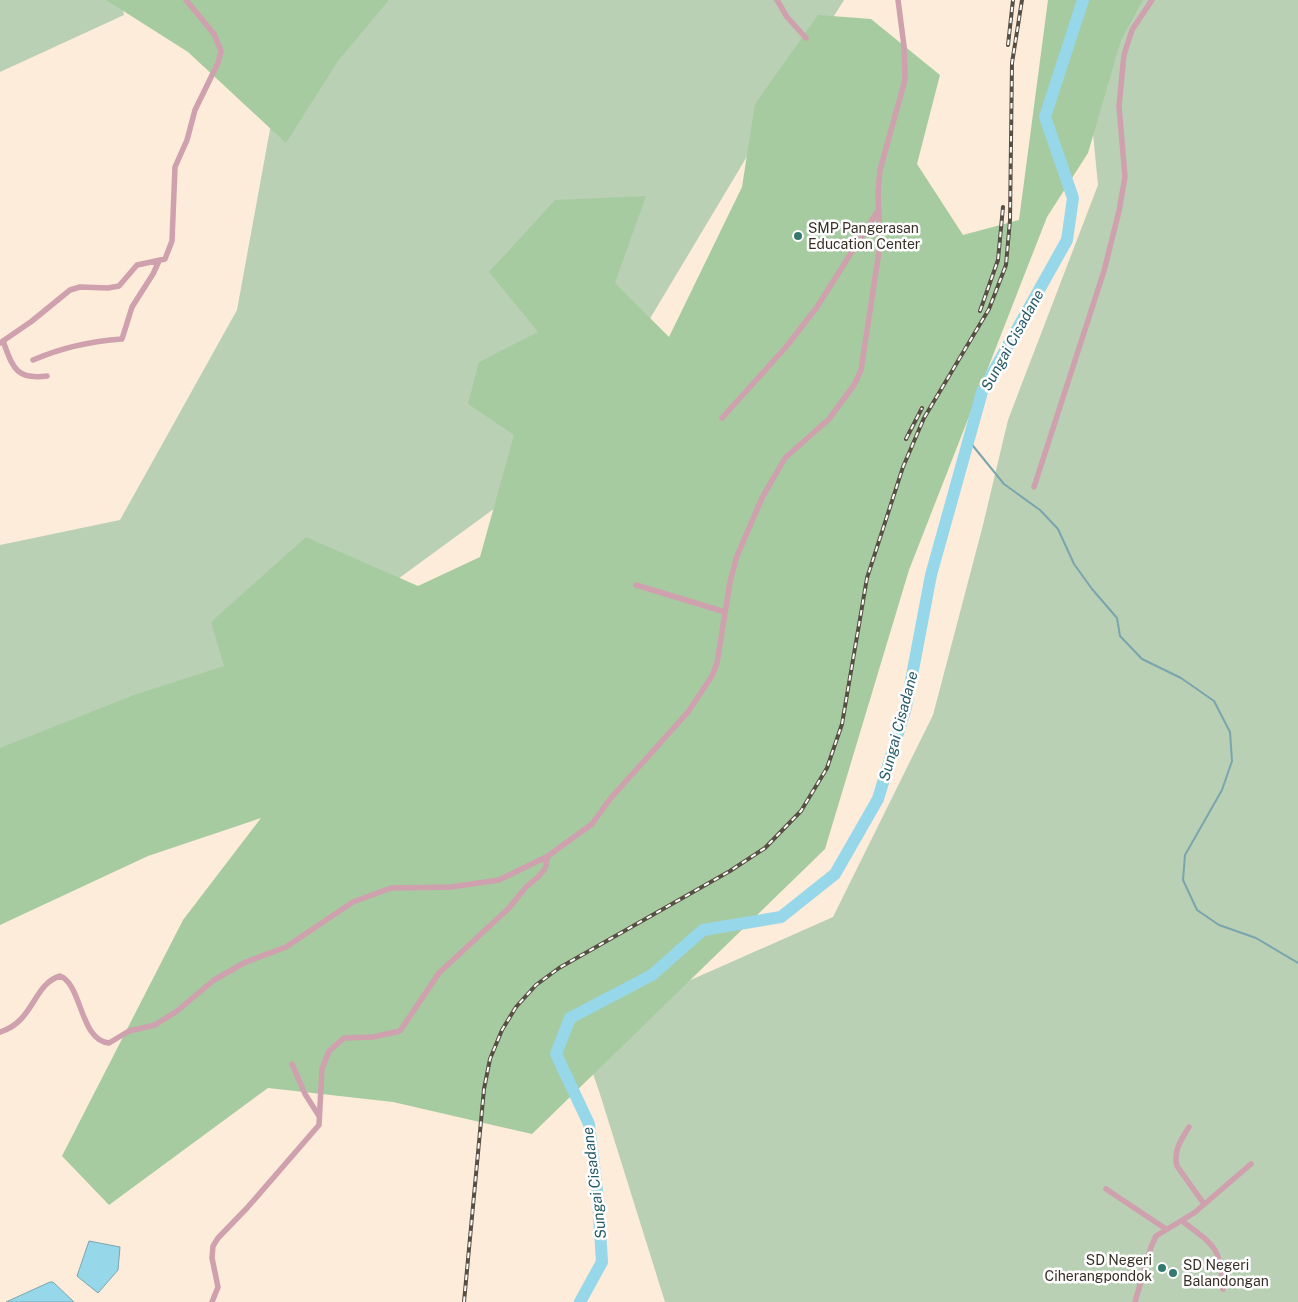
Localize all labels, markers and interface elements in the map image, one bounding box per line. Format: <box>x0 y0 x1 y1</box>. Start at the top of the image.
place label: SMP Pangerasan Education Center <box>808 220 920 252</box>
marker: SMP Pangerasan Education Center <box>792 230 804 242</box>
water label: Sungai Cisadane <box>977 287 1047 393</box>
water label: Sungai Cisadane <box>875 669 921 783</box>
water label: Sungai Cisadane <box>579 1126 609 1240</box>
place label: SD Negeri Ciherangpondok <box>1045 1252 1152 1284</box>
place label: SD Negeri Balandongan <box>1183 1257 1269 1289</box>
marker: SD Negeri Ciherangpondok <box>1156 1262 1168 1274</box>
marker: SD Negeri Balandongan <box>1167 1267 1179 1279</box>

